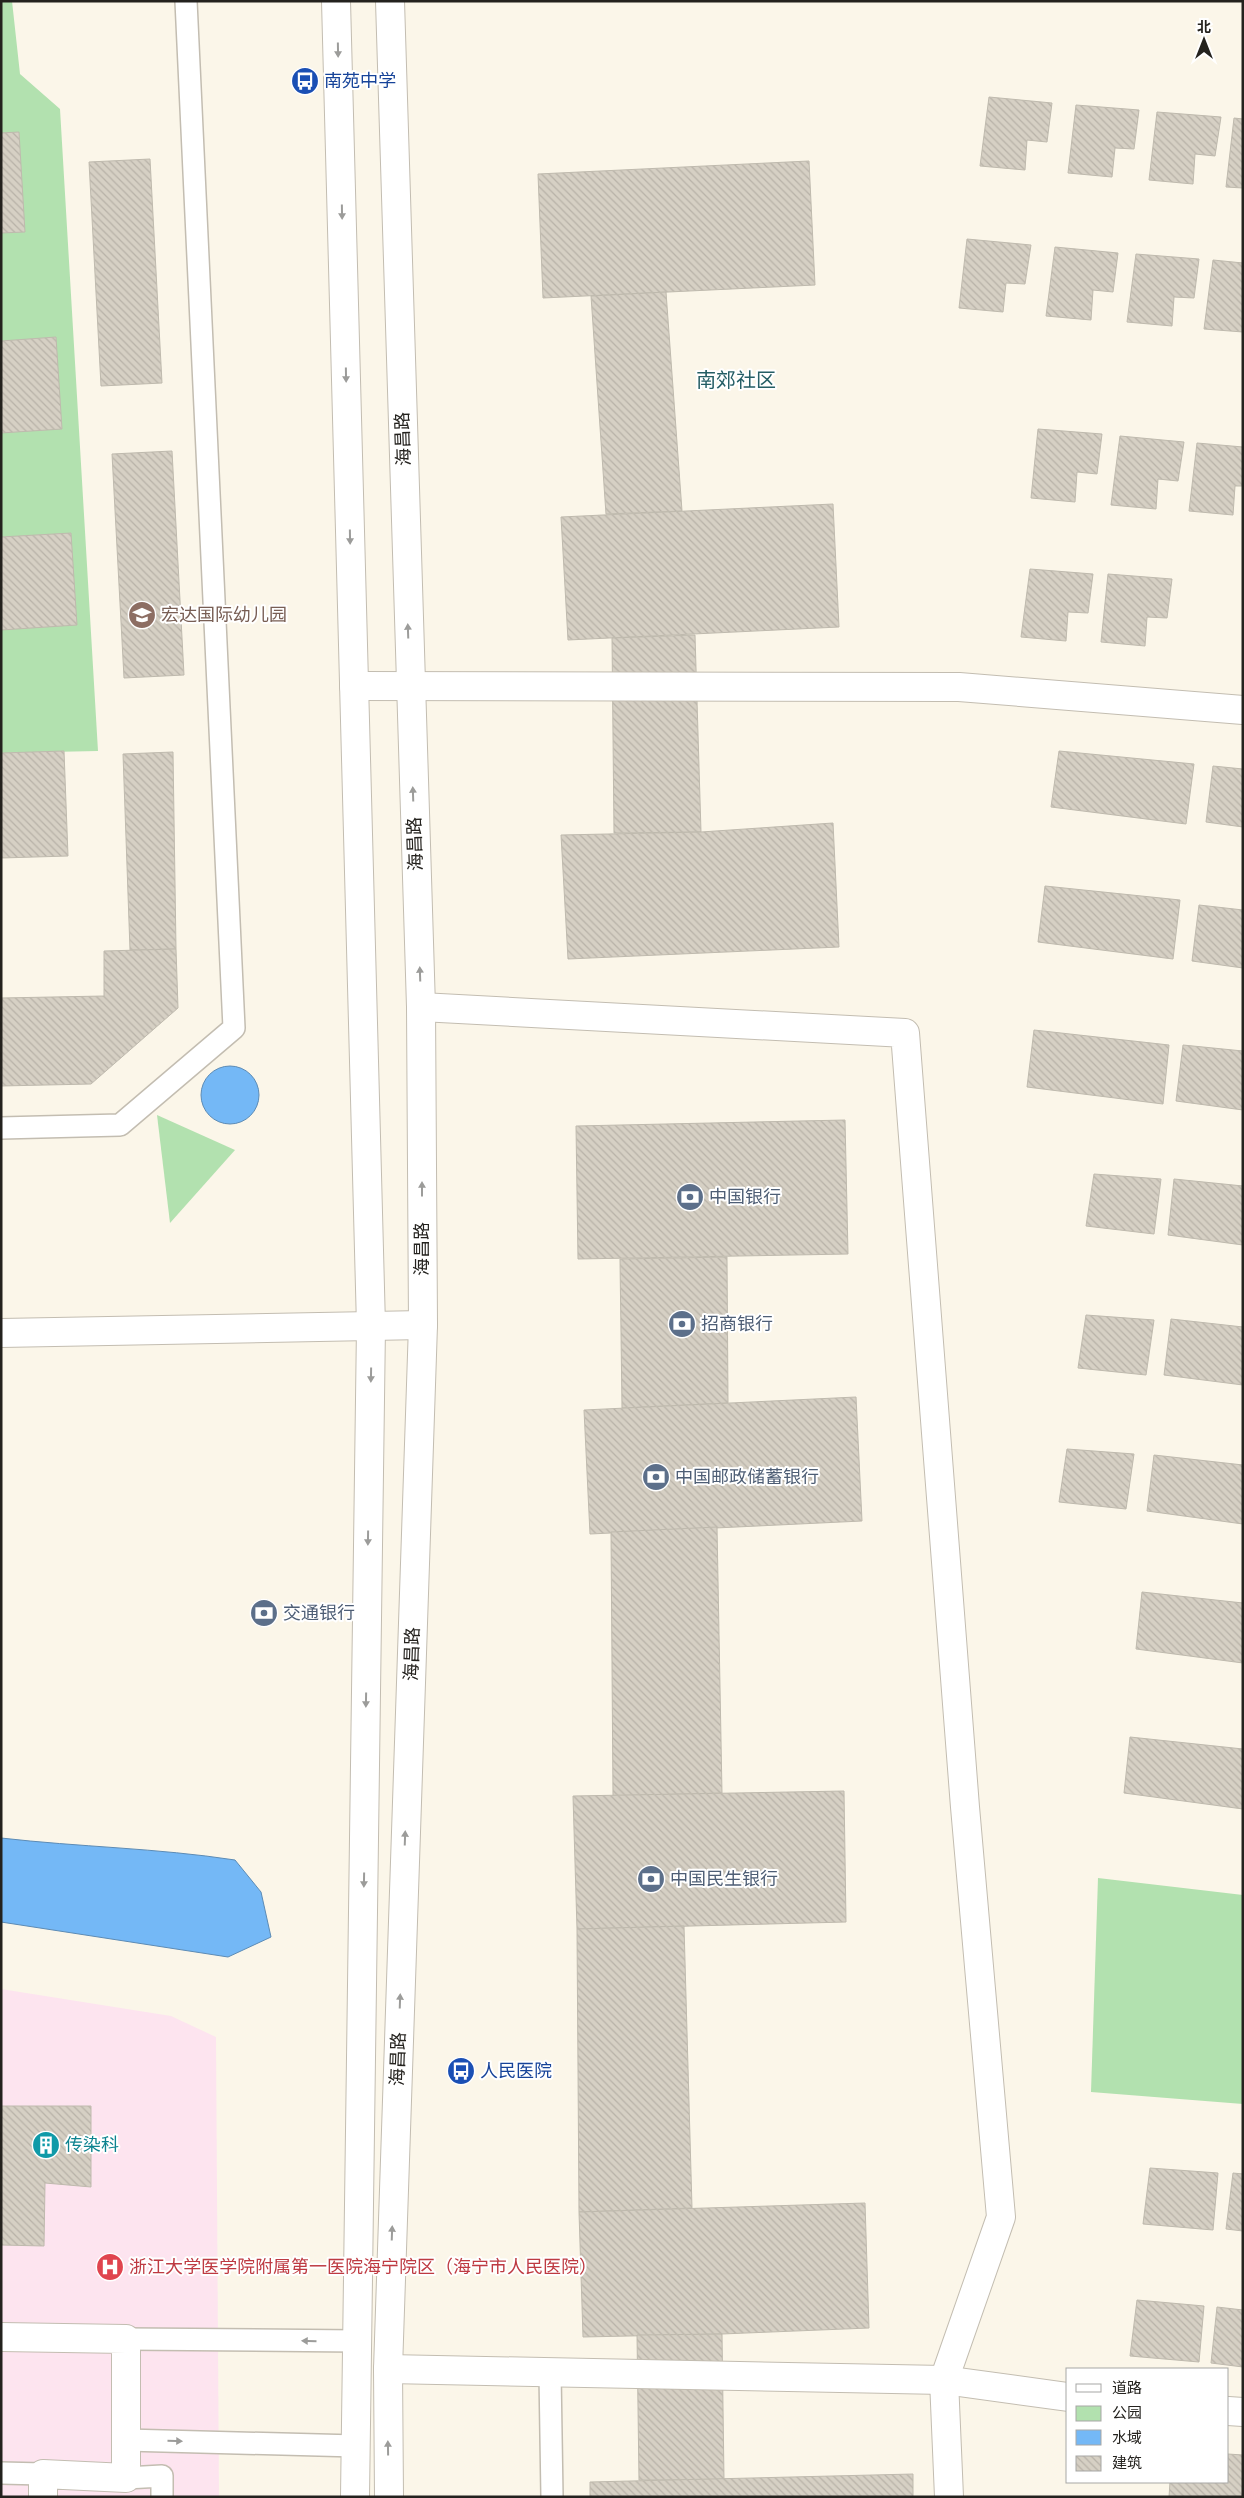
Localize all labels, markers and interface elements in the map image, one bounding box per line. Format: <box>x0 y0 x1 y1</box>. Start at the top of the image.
north arrow <box>1179 15 1229 65</box>
text: 北 <box>1197 18 1211 36</box>
one-way arrow <box>334 42 342 58</box>
bus stop icon: 南苑中学 <box>290 66 320 96</box>
place label: 南苑中学 <box>324 69 396 93</box>
one-way arrow <box>338 205 346 221</box>
one-way arrow <box>342 367 350 383</box>
district label: 南郊社区 <box>696 367 776 393</box>
street label: 海昌路 <box>390 412 416 466</box>
one-way arrow <box>347 530 355 546</box>
school or university icon: 宏达国际幼儿园 <box>127 600 157 630</box>
place label: 宏达国际幼儿园 <box>161 603 287 627</box>
one-way arrow <box>404 623 412 639</box>
one-way arrow <box>409 786 417 802</box>
street label: 海昌路 <box>402 817 428 871</box>
one-way arrow <box>415 966 423 982</box>
one-way arrow <box>418 1181 426 1197</box>
bank icon: 中国银行 <box>675 1182 705 1212</box>
place label: 中国银行 <box>709 1185 781 1209</box>
street label: 海昌路 <box>410 1222 434 1276</box>
bank icon: 招商银行 <box>667 1309 697 1339</box>
place label: 招商银行 <box>701 1312 773 1336</box>
one-way arrow <box>366 1367 374 1383</box>
bank icon: 中国邮政储蓄银行 <box>641 1462 671 1492</box>
place label: 中国邮政储蓄银行 <box>675 1465 819 1489</box>
one-way arrow <box>364 1530 372 1546</box>
bank icon: 交通银行 <box>249 1598 279 1628</box>
place label: 交通银行 <box>283 1601 355 1625</box>
street label: 海昌路 <box>399 1627 425 1681</box>
one-way arrow <box>362 1692 370 1708</box>
one-way arrow <box>402 1830 410 1846</box>
bank icon: 中国民生银行 <box>636 1864 666 1894</box>
place label: 中国民生银行 <box>670 1867 778 1891</box>
one-way arrow <box>360 1872 368 1888</box>
one-way arrow <box>396 1992 404 2008</box>
street label: 海昌路 <box>385 2032 411 2086</box>
bus stop icon: 人民医院 <box>446 2056 476 2086</box>
place label: 人民医院 <box>480 2059 552 2083</box>
building icon: 传染科 <box>31 2130 61 2160</box>
place label: 传染科 <box>65 2133 119 2157</box>
one-way arrow <box>388 2225 396 2241</box>
hospital icon: 浙江大学医学院附属第一医院海宁院区（海宁市人民医院） <box>95 2252 125 2282</box>
place label: 浙江大学医学院附属第一医院海宁院区（海宁市人民医院） <box>129 2255 597 2279</box>
one-way arrow <box>301 2337 317 2345</box>
legend <box>1066 2368 1229 2483</box>
text: 道路 <box>1112 2378 1142 2398</box>
text: 公园 <box>1112 2403 1142 2423</box>
text: 水域 <box>1112 2428 1142 2448</box>
one-way arrow <box>167 2437 183 2445</box>
one-way arrow <box>384 2440 392 2456</box>
text: 建筑 <box>1112 2453 1142 2473</box>

